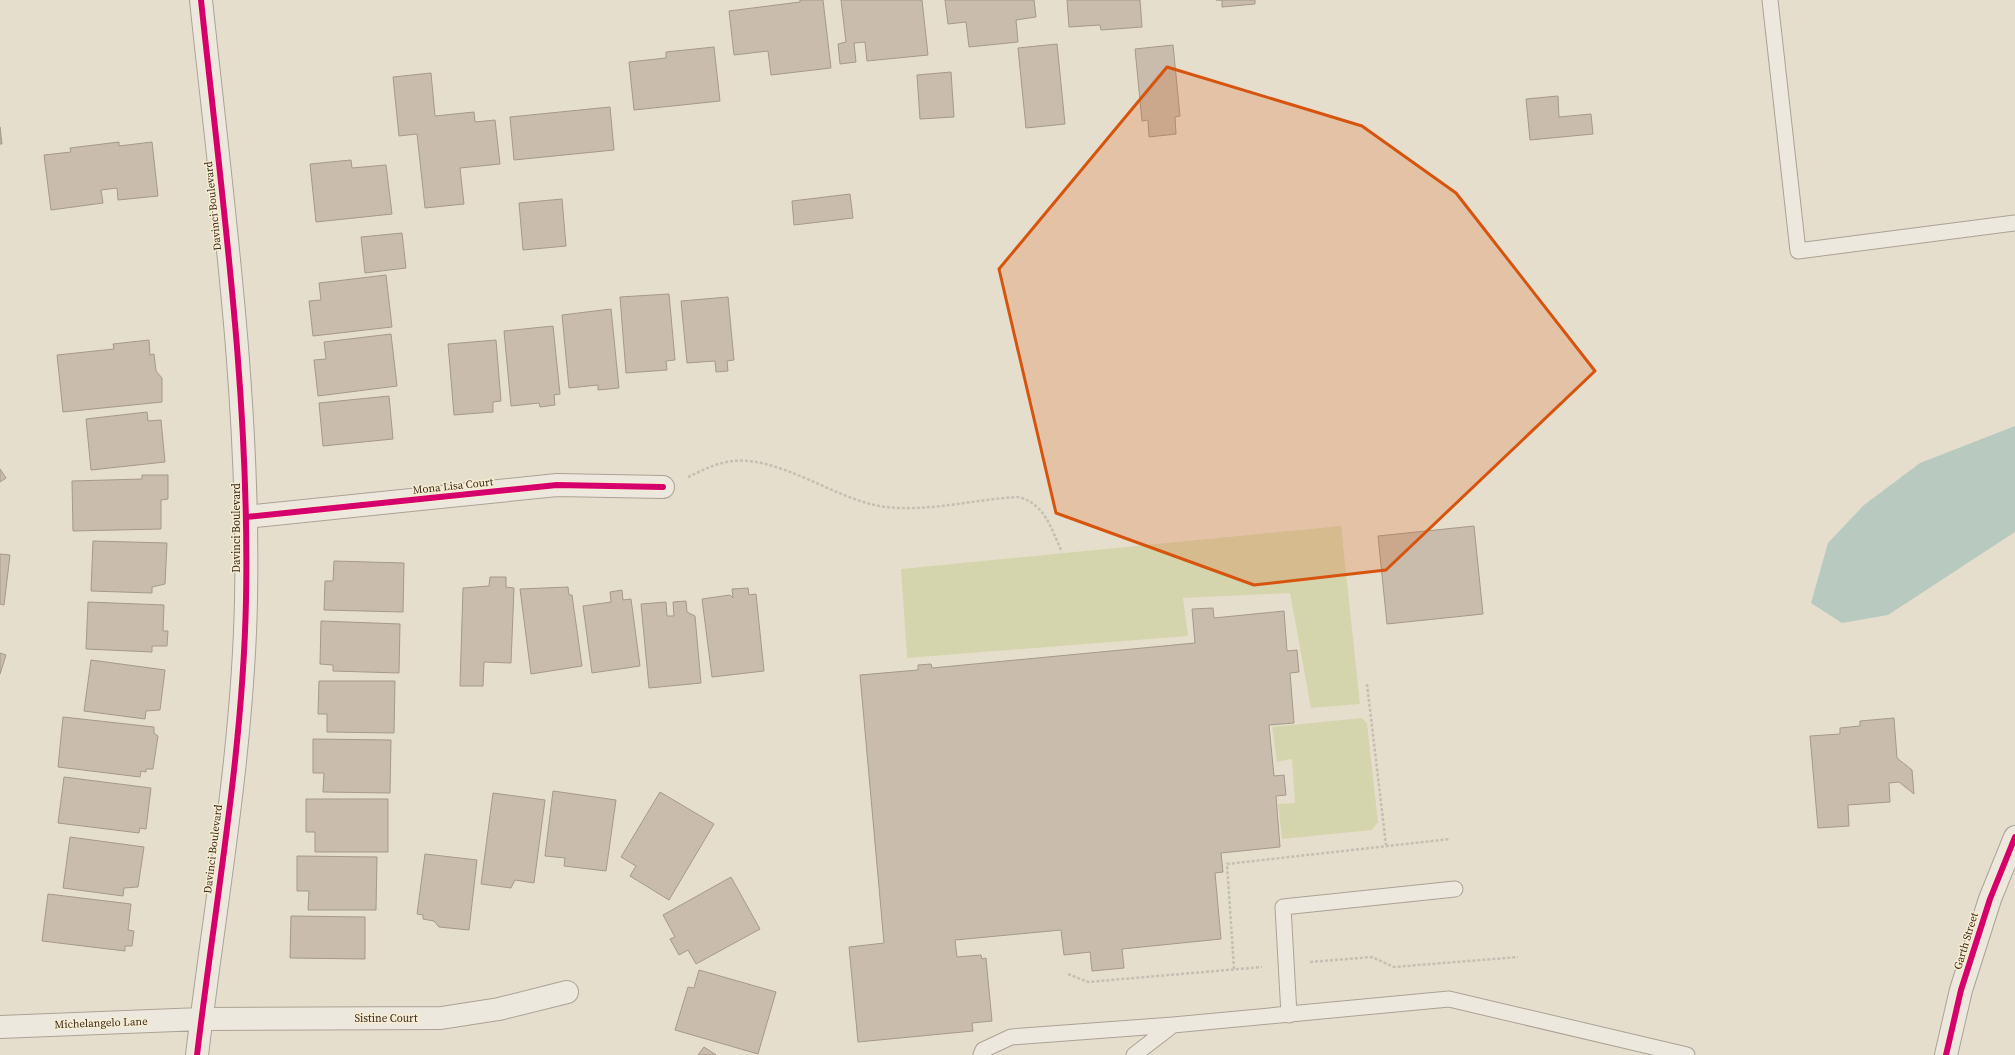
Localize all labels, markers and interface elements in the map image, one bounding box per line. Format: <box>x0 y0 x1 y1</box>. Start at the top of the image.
street label: Davinci Boulevard <box>201 160 225 251</box>
street label: Mona Lisa Court <box>412 474 495 498</box>
street label: Davinci Boulevard <box>229 482 244 573</box>
street label: Davinci Boulevard <box>200 803 226 894</box>
street label: Garth Street <box>1950 910 1982 971</box>
street label: Sistine Court <box>354 1011 418 1026</box>
street label: Michelangelo Lane <box>54 1014 148 1032</box>

